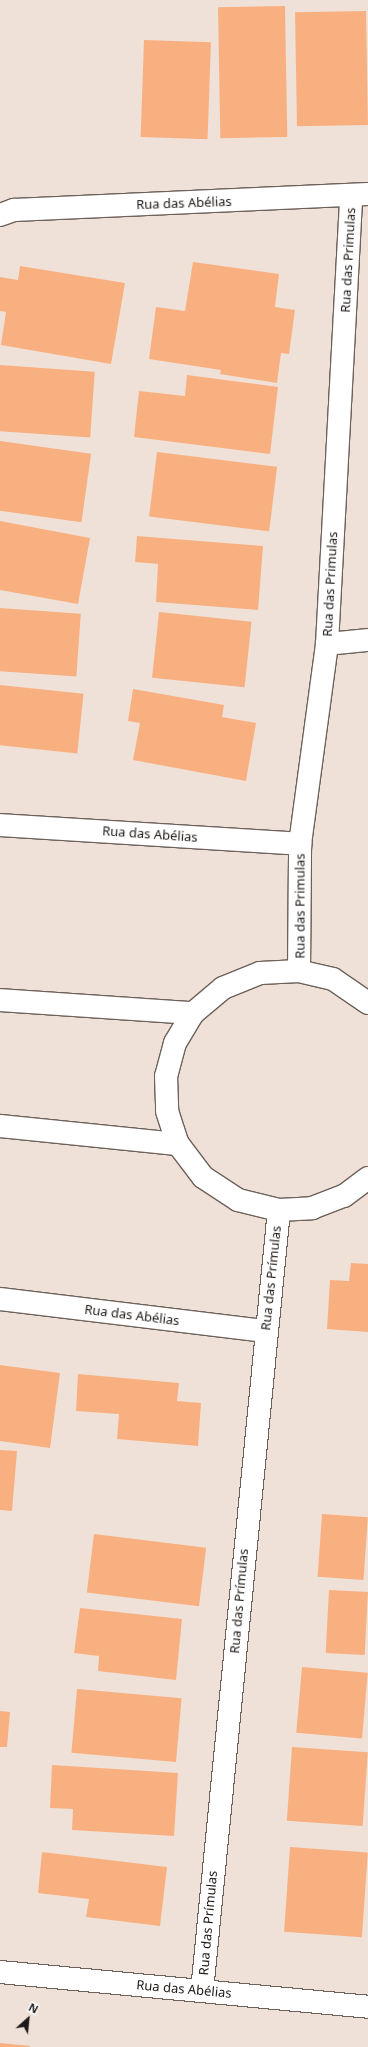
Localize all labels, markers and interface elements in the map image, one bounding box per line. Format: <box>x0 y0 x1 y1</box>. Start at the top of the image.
street label: Rua das Abélias <box>136 194 232 212</box>
street label: Rua das Primulas <box>337 207 359 313</box>
street label: Rua das Primulas <box>319 531 341 637</box>
street label: Rua das Abélias <box>102 823 198 845</box>
street label: Rua das Primulas <box>292 853 308 959</box>
street label: Rua das Prímulas <box>258 1225 284 1331</box>
street label: Rua das Abélias <box>84 1301 180 1329</box>
street label: Rua das Prímulas <box>227 1548 251 1654</box>
street label: Rua das Prímulas <box>196 1870 220 1976</box>
street label: Rua das Abélias <box>136 1977 232 2001</box>
north arrow <box>8 1999 48 2039</box>
text: N <box>26 1999 41 2017</box>

